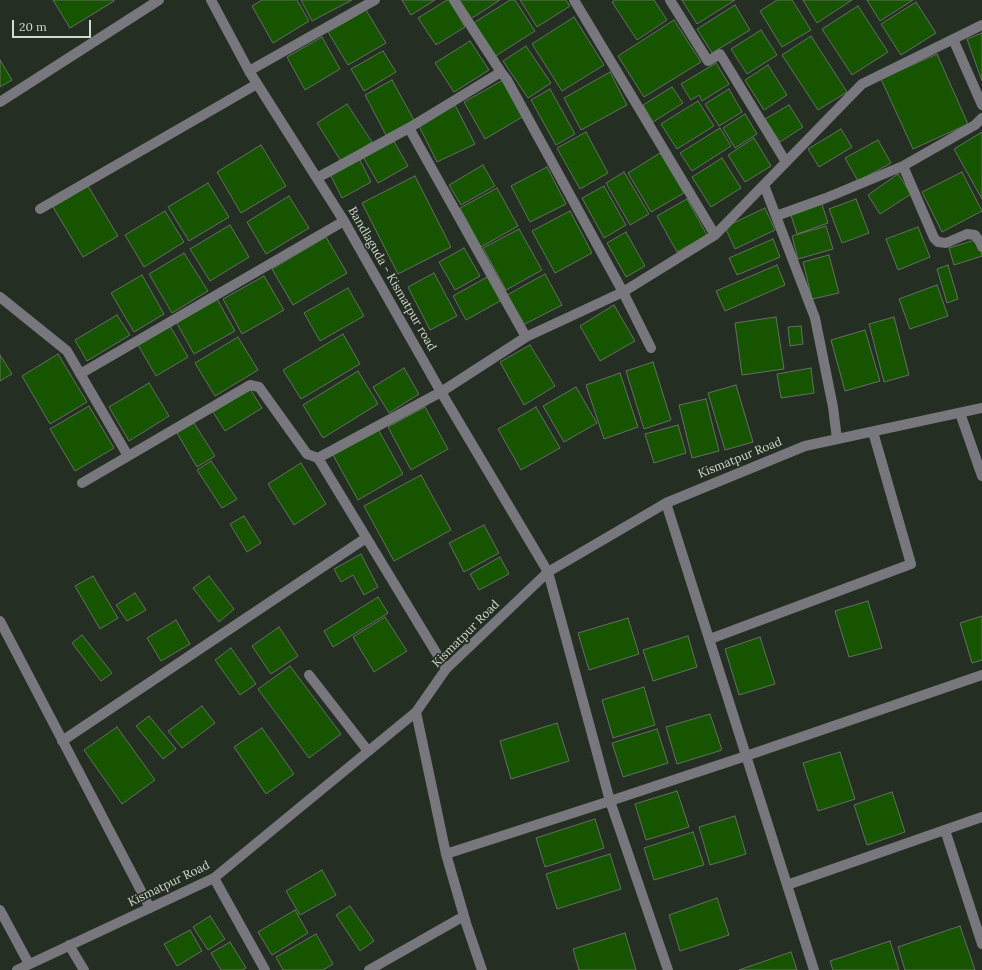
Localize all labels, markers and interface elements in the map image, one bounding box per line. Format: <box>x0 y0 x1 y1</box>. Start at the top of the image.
scale bar <box>14 12 93 38</box>
text: 20 m <box>19 19 47 34</box>
street label: Bandlaguda - Kismatpur road <box>345 205 439 353</box>
street label: Kismatpur Road <box>696 435 784 481</box>
street label: Kismatpur Road <box>429 597 503 671</box>
street label: Kismatpur Road <box>126 858 212 910</box>

